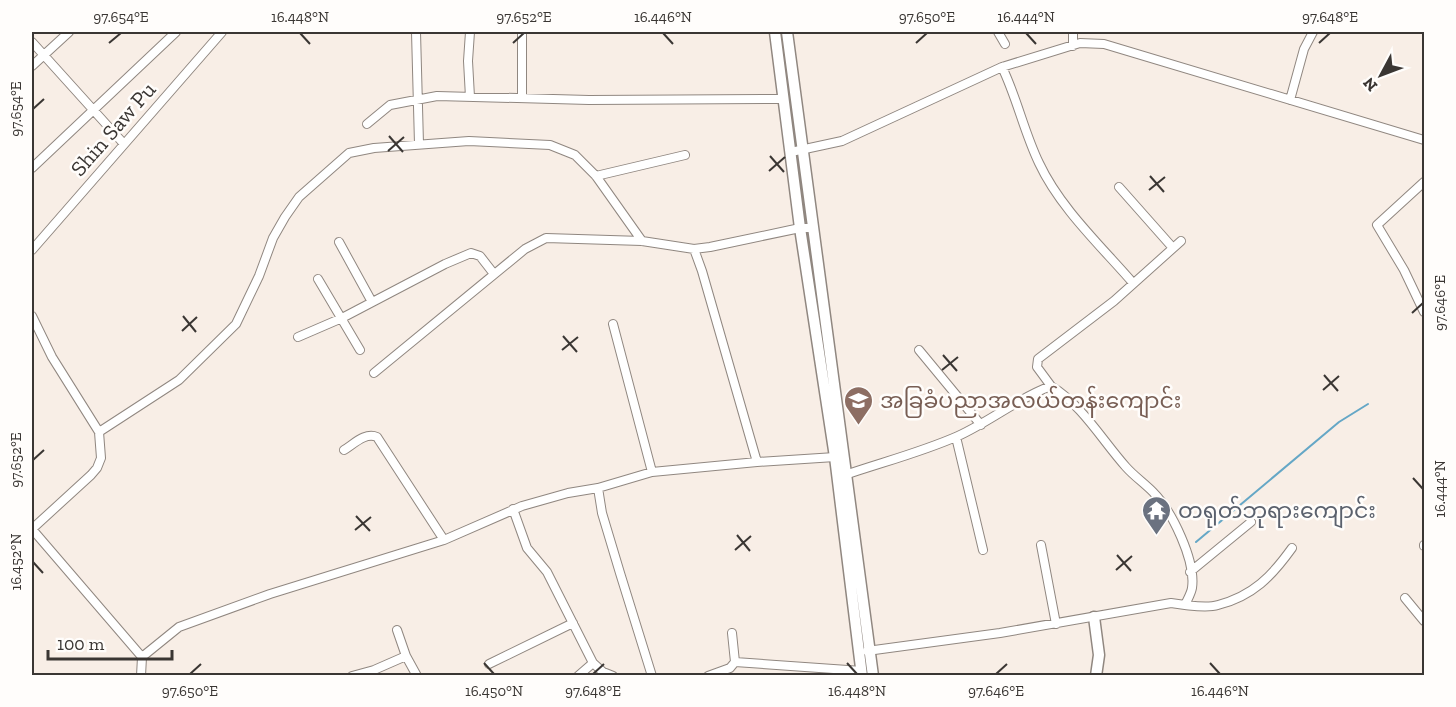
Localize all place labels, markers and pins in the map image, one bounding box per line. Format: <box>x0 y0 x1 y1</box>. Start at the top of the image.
school or university icon: အခြခံပညာအလယ်တန်းကျောင်း <box>843 384 875 426</box>
place label: အခြခံပညာအလယ်တန်းကျောင်း <box>880 385 1181 419</box>
temple icon: တရုတ်ဘုရားကျောင်း <box>1141 494 1173 536</box>
place label: တရုတ်ဘုရားကျောင်း <box>1178 495 1376 529</box>

